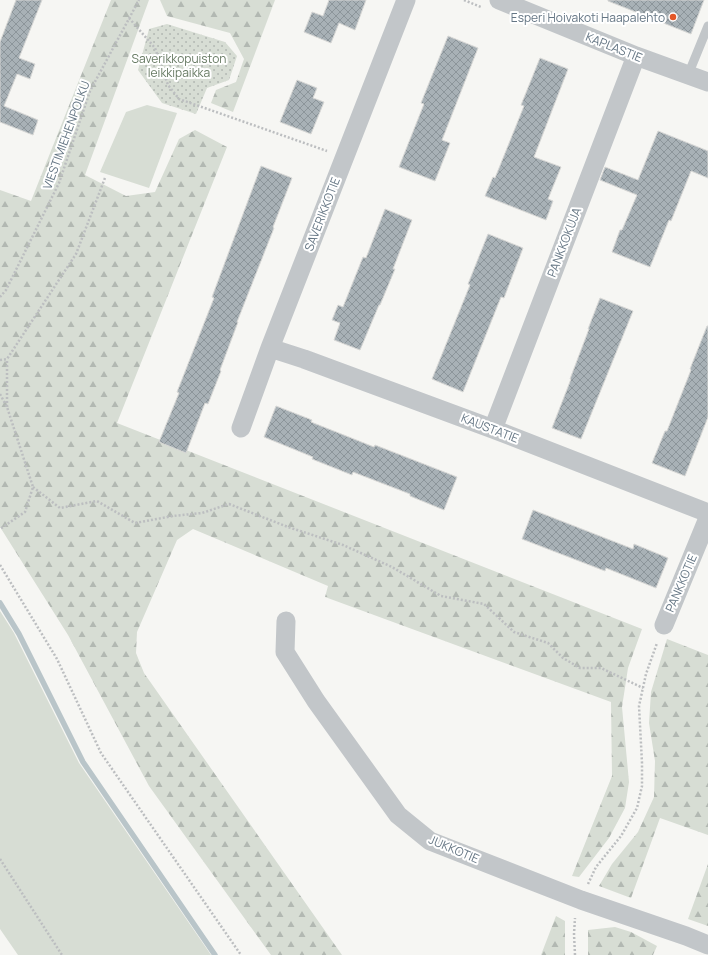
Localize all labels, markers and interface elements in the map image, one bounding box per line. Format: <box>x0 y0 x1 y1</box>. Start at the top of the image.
place label: Esperi Hoivakoti Haapalehto <box>511 9 665 26</box>
marker: Esperi Hoivakoti Haapalehto <box>668 12 678 22</box>
street label: KAPLASTIE <box>583 28 645 66</box>
park label: Saverikkopuiston leikkipaikka <box>132 50 226 81</box>
street label: VIESTIMIEHENPOLKU <box>38 78 94 192</box>
street label: SAVERIKKOTIE <box>300 175 344 253</box>
street label: PANKKOKUJA <box>543 204 585 279</box>
street label: KAUSTATIE <box>459 409 521 447</box>
street label: PANKKOTIE <box>661 551 701 615</box>
street label: JUKKOTIE <box>426 831 482 867</box>

